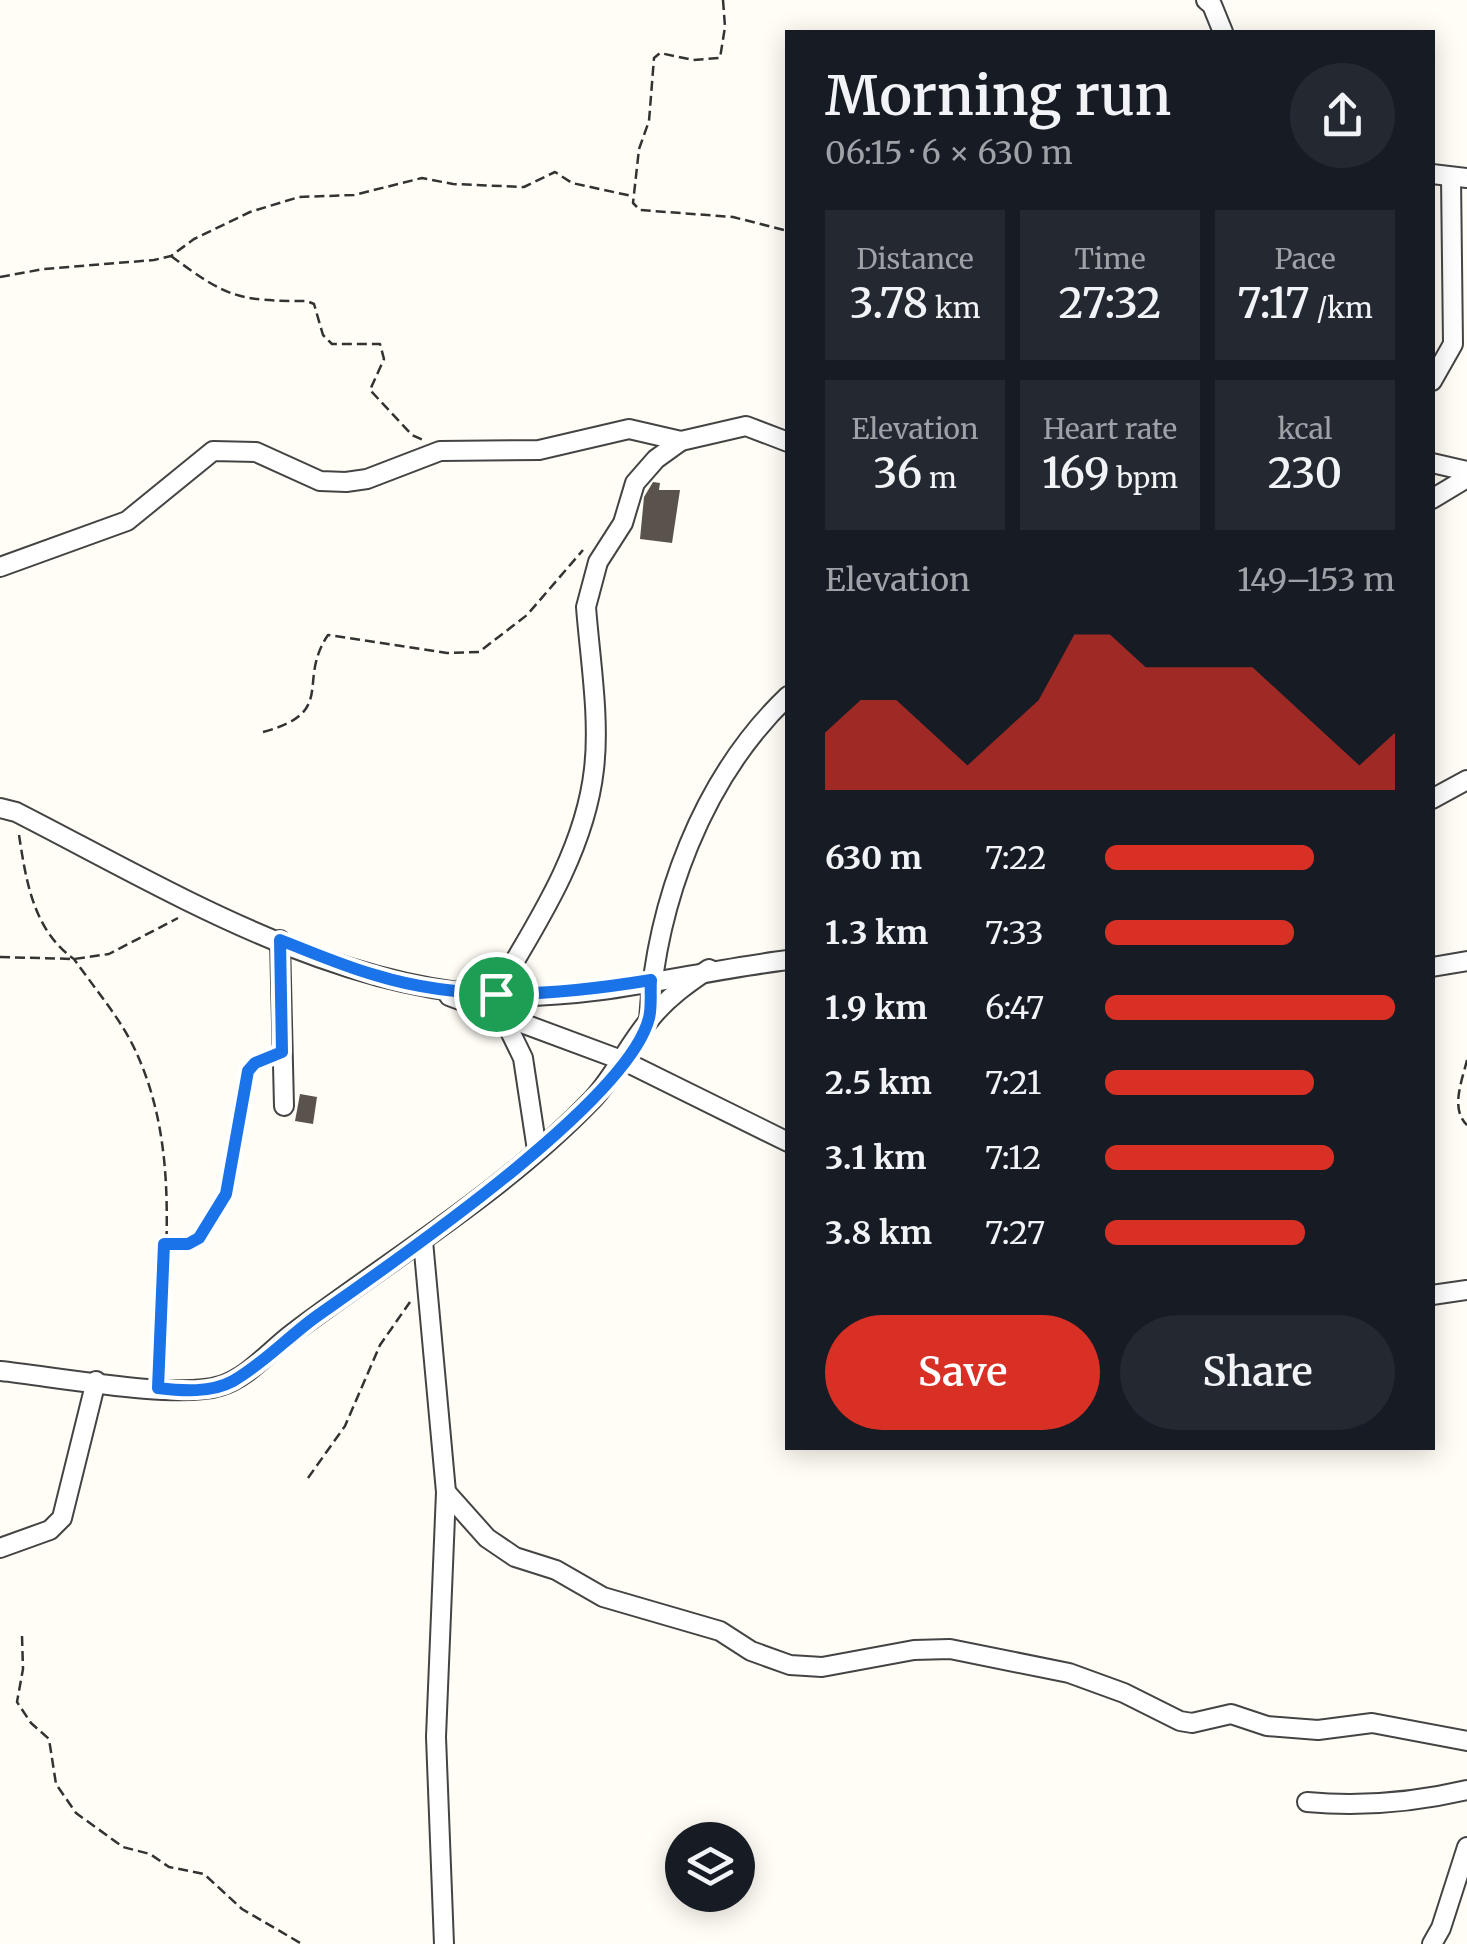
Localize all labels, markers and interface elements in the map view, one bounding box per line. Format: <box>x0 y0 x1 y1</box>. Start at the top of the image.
text: Morning run <box>825 61 1171 130</box>
button: share <box>1290 63 1395 168</box>
text: 06:15 · 6 × 630 m <box>825 133 1073 173</box>
text: Distance <box>856 241 974 277</box>
text: Time <box>1075 241 1146 277</box>
text: Pace <box>1274 241 1336 277</box>
text: 3.78 <box>849 277 928 329</box>
text: 27:32 <box>1059 277 1161 329</box>
text: 7:17 <box>1237 277 1310 329</box>
text: km <box>928 290 981 326</box>
text: /km <box>1310 290 1373 326</box>
text: Elevation <box>851 411 979 447</box>
text: Heart rate <box>1043 411 1177 447</box>
text: kcal <box>1277 411 1333 447</box>
text: 36 <box>873 447 922 499</box>
text: 169 <box>1042 447 1110 499</box>
text: 230 <box>1268 447 1342 499</box>
text: m <box>922 460 957 496</box>
text: bpm <box>1110 460 1178 496</box>
text: Elevation <box>825 560 970 600</box>
text: 149–153 m <box>1237 560 1395 600</box>
text: 630 m <box>825 838 922 878</box>
text: 7:22 <box>985 838 1047 878</box>
text: 1.3 km <box>825 913 928 953</box>
text: 7:33 <box>985 913 1044 953</box>
pin <box>454 952 539 1037</box>
icon: arrive <box>469 967 524 1022</box>
text: 1.9 km <box>825 988 927 1028</box>
text: 6:47 <box>985 988 1044 1028</box>
text: 2.5 km <box>825 1063 932 1103</box>
text: 7:21 <box>985 1063 1041 1103</box>
text: 3.1 km <box>825 1138 927 1178</box>
text: 7:12 <box>985 1138 1041 1178</box>
text: 3.8 km <box>825 1213 932 1253</box>
text: 7:27 <box>985 1213 1045 1253</box>
button: Save <box>825 1315 1100 1430</box>
button: Share <box>1120 1315 1395 1430</box>
map controls <box>665 1822 755 1912</box>
button: layers <box>665 1822 755 1912</box>

